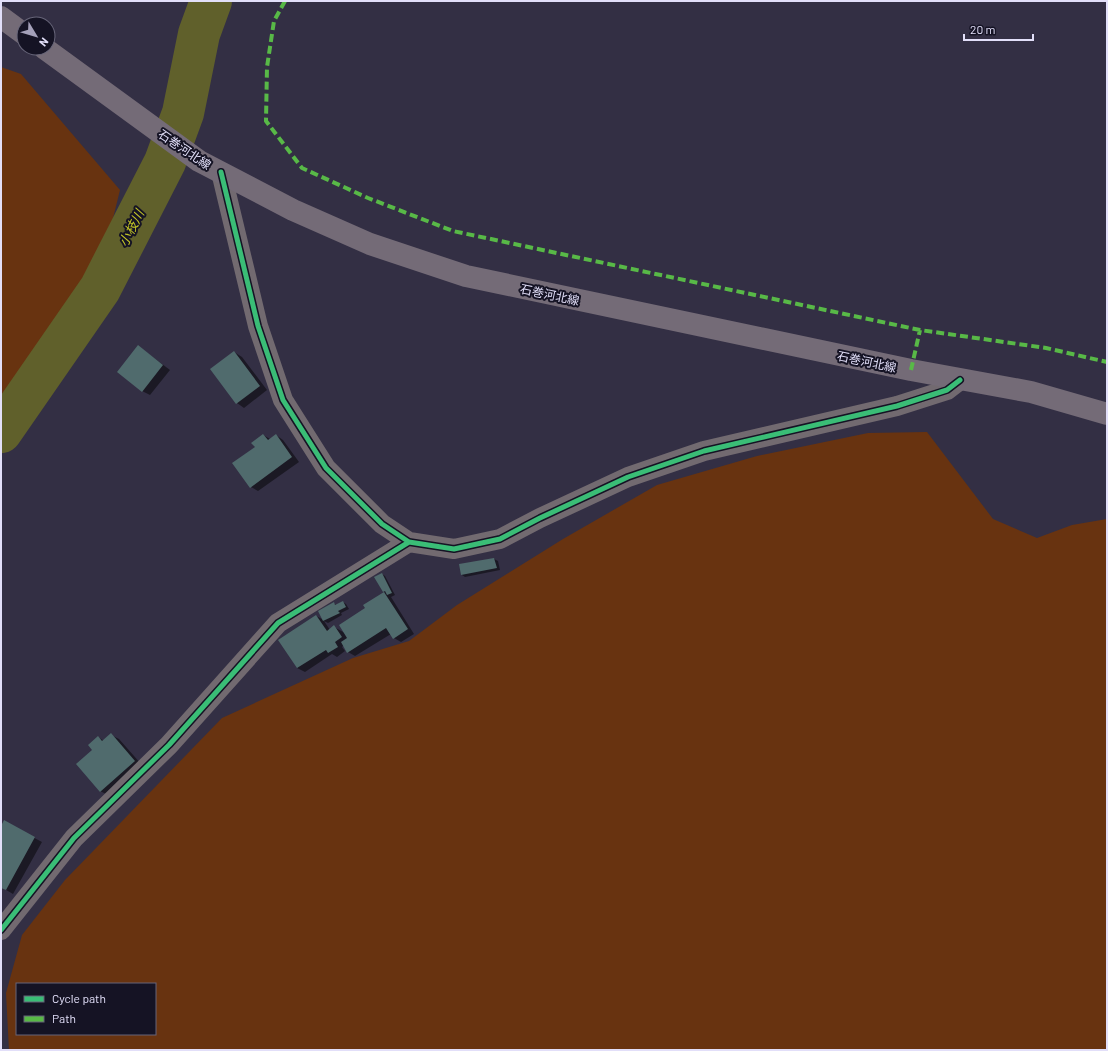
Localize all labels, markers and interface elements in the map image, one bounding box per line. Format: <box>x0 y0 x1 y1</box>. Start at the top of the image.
north arrow <box>16 16 56 56</box>
scale bar <box>964 16 1033 42</box>
text: 20 m <box>970 22 996 36</box>
text: N <box>37 36 52 49</box>
street label: 石巻河北線 <box>156 126 214 172</box>
water label: 小枝川 <box>115 205 148 249</box>
street label: 石巻河北線 <box>519 281 581 307</box>
street label: 石巻河北線 <box>836 348 898 374</box>
legend <box>16 983 156 1035</box>
text: Cycle path <box>52 991 106 1005</box>
text: Path <box>52 1011 76 1025</box>

